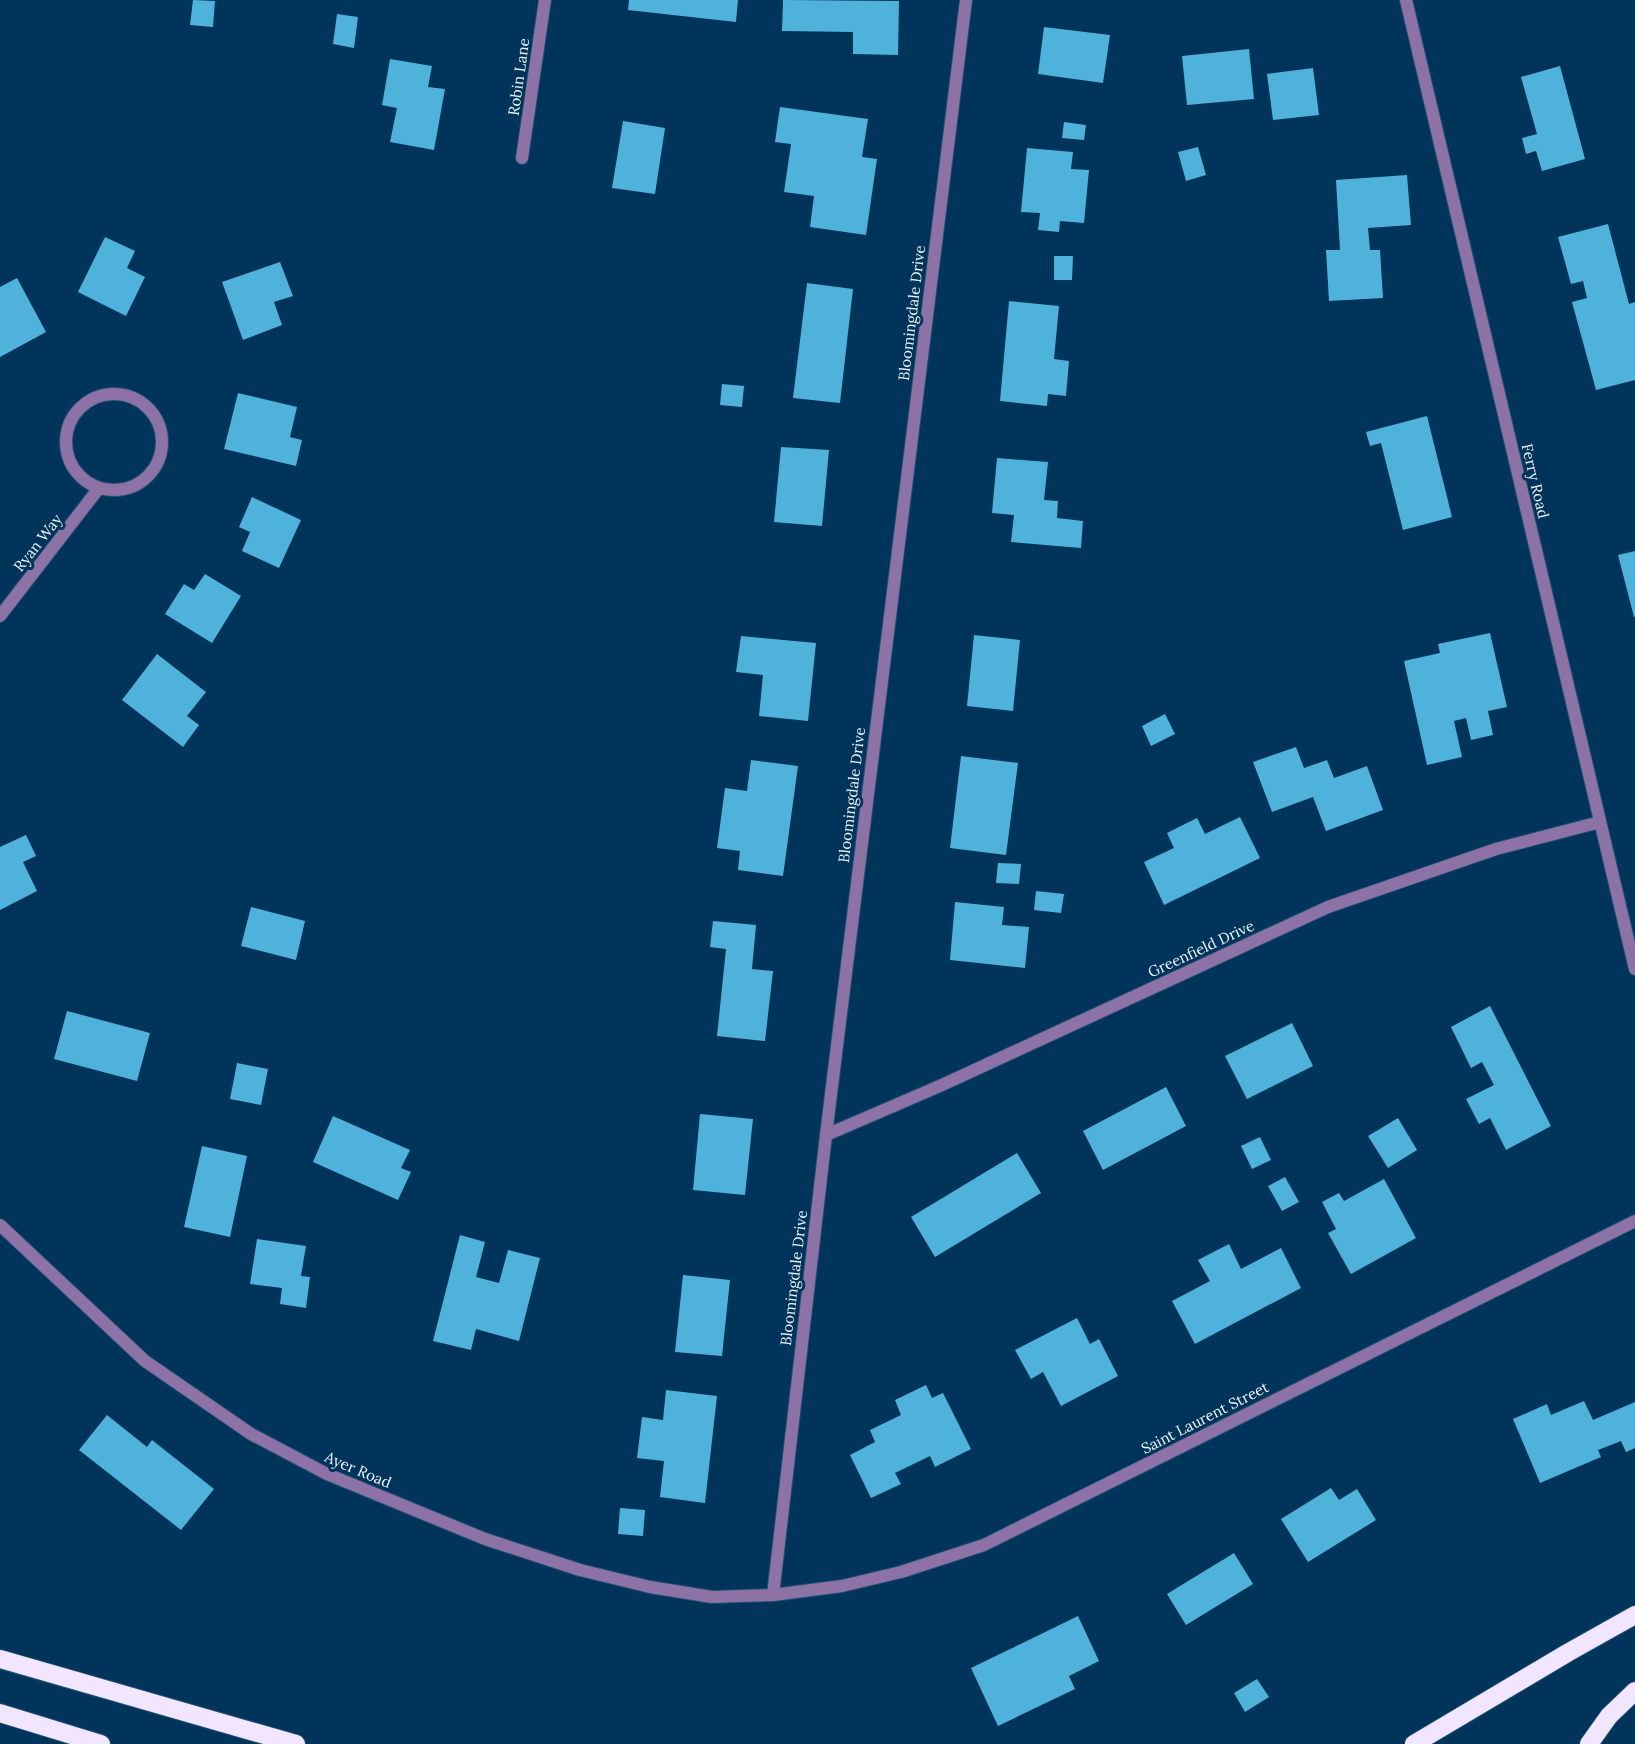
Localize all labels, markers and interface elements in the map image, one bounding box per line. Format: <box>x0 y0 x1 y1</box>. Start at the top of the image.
street label: Robin Lane <box>504 37 533 117</box>
street label: Bloomingdale Drive <box>894 244 929 382</box>
street label: Ferry Road <box>1518 442 1553 520</box>
street label: Ryan Way <box>9 510 66 575</box>
street label: Bloomingdale Drive <box>834 726 869 864</box>
street label: Greenfield Drive <box>1145 916 1257 981</box>
street label: Bloomingdale Drive <box>776 1209 811 1347</box>
street label: Saint Laurent Street <box>1138 1377 1272 1458</box>
street label: Ayer Road <box>321 1447 394 1492</box>

